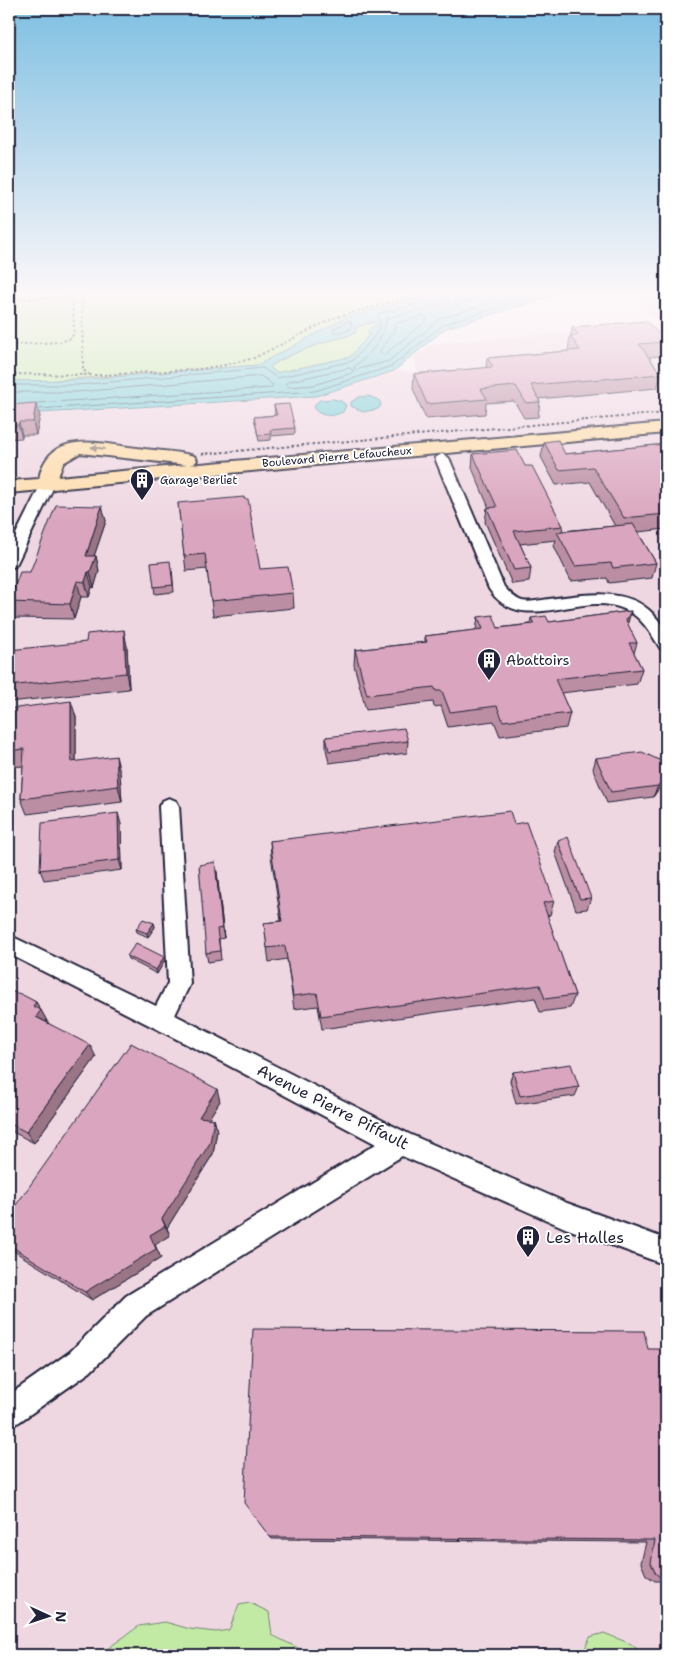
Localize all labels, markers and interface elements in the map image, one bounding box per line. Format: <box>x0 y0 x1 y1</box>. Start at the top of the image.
street label: Boulevard Pierre Lefaucheux <box>262 443 413 471</box>
one-way arrow <box>90 444 106 452</box>
building icon: Garage Berliet <box>129 467 155 501</box>
place label: Garage Berliet <box>160 473 237 488</box>
building icon: Abattoirs <box>476 647 502 681</box>
place label: Abattoirs <box>506 651 569 669</box>
street label: Avenue Pierre Piffault <box>254 1060 412 1154</box>
building icon: Les Halles <box>515 1224 541 1258</box>
place label: Les Halles <box>546 1227 624 1248</box>
north arrow <box>22 1592 72 1642</box>
text: N <box>52 1611 70 1623</box>

